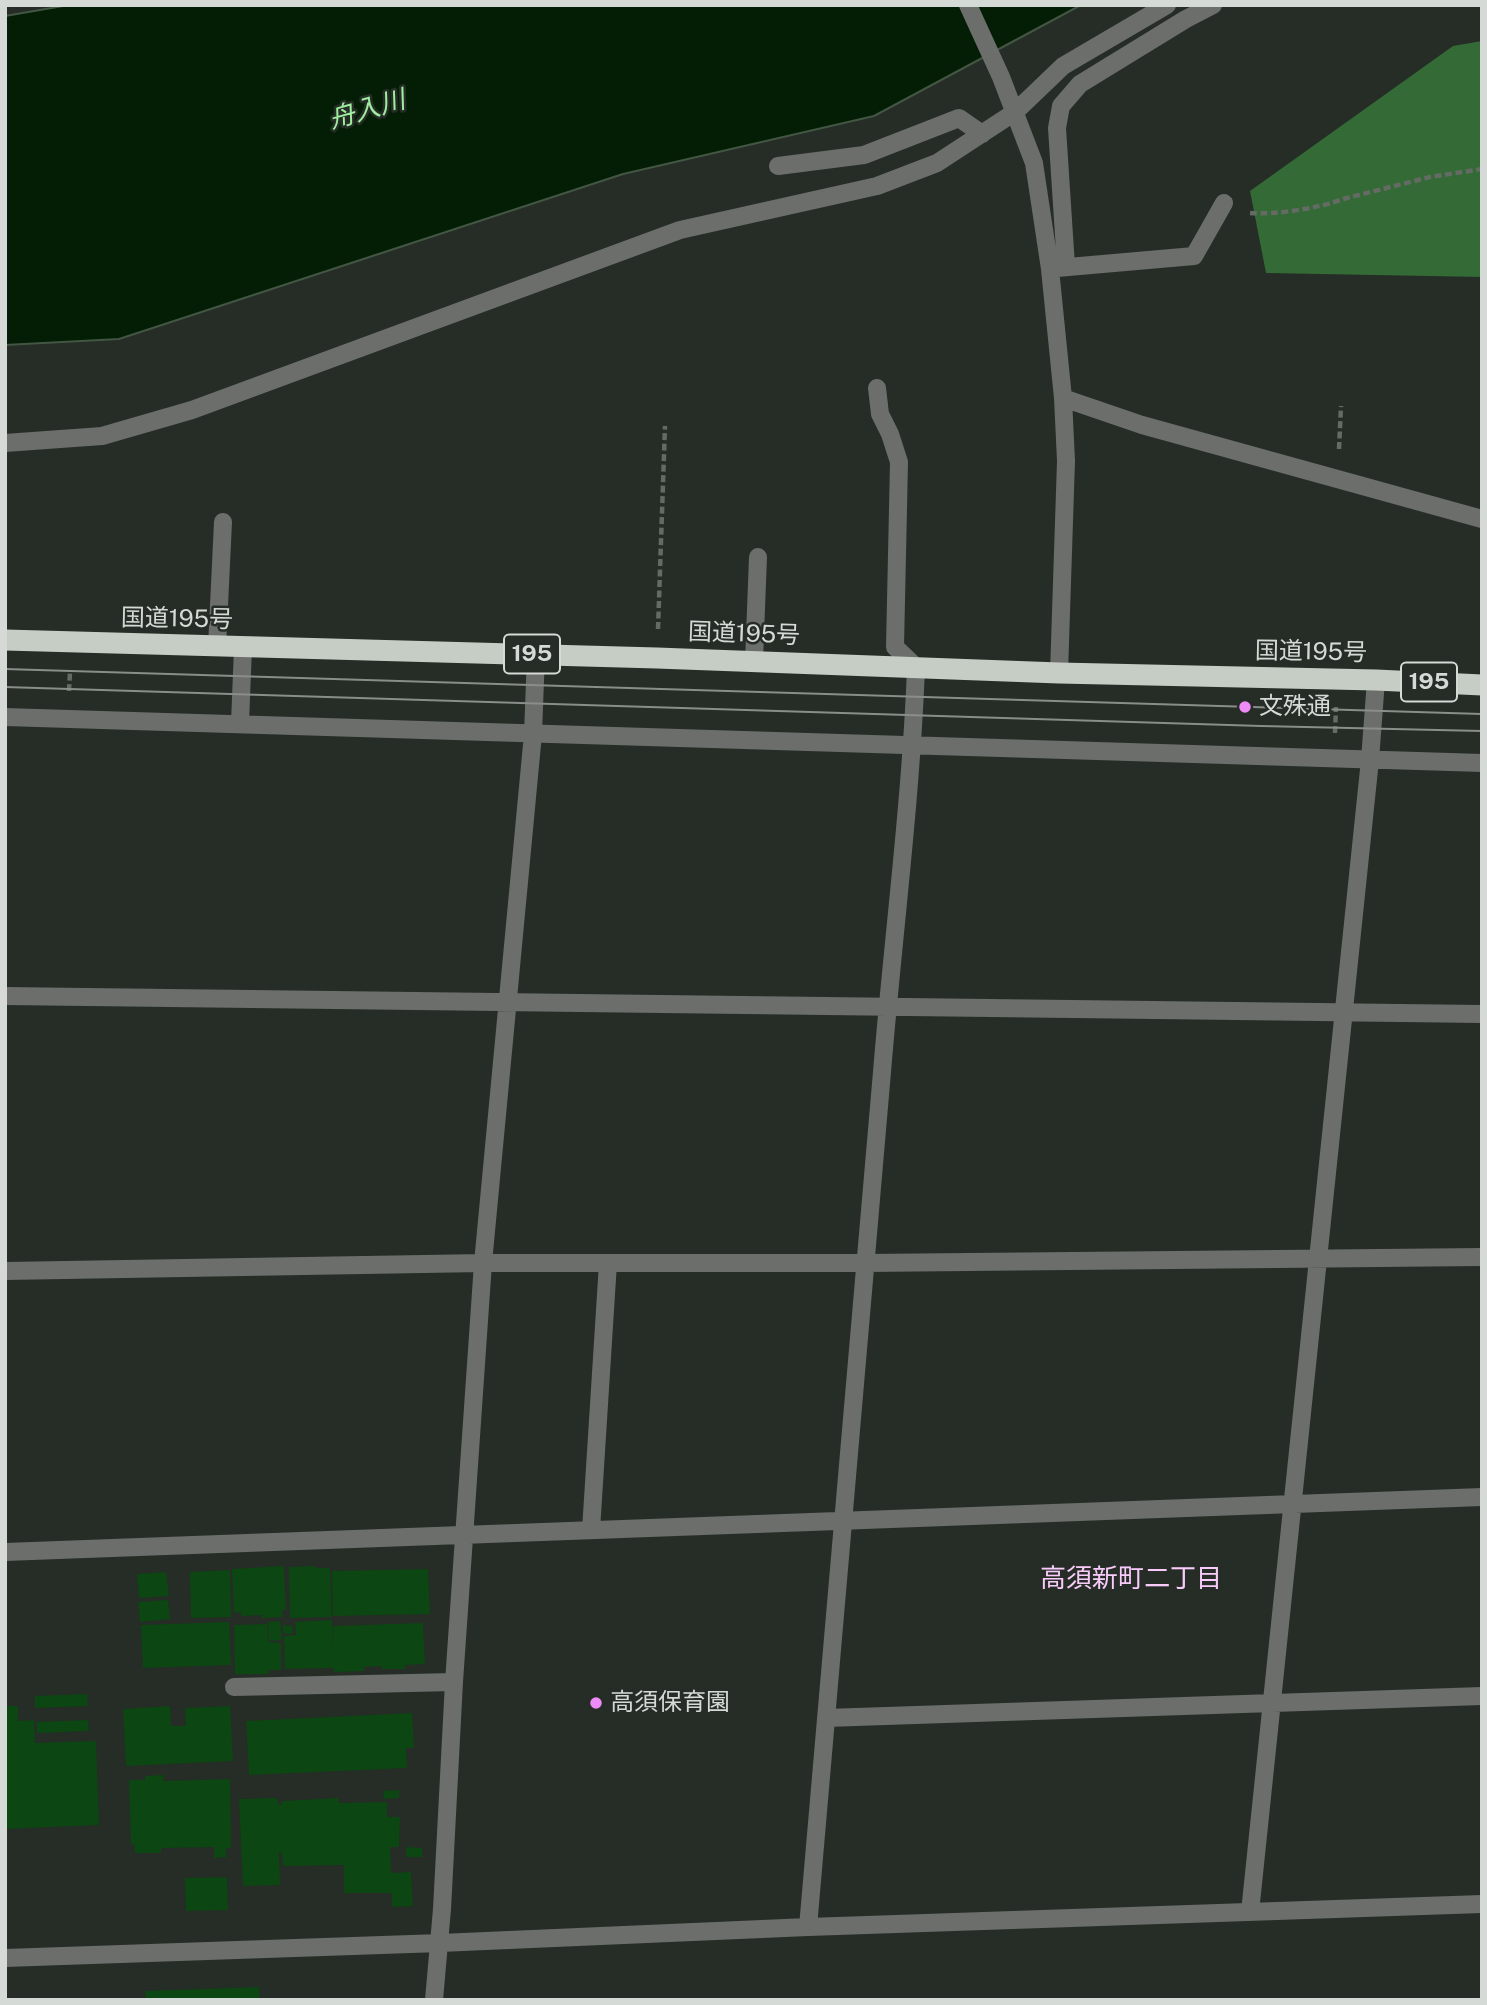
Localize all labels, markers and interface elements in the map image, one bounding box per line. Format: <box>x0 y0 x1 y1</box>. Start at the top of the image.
water label: 舟入川 <box>325 84 409 136</box>
street label: 国道195号 <box>121 604 233 634</box>
street label: 国道195号 <box>687 618 801 650</box>
road number: 195 <box>504 634 560 674</box>
street label: 国道195号 <box>1255 637 1367 667</box>
road number: 195 <box>1401 662 1457 702</box>
place label: 文殊通 <box>1259 693 1331 721</box>
marker: 文殊通 <box>1237 699 1253 715</box>
district label: 高須新町二丁目 <box>1040 1563 1222 1595</box>
place label: 高須保育園 <box>610 1689 730 1717</box>
marker: 高須保育園 <box>588 1695 604 1711</box>

